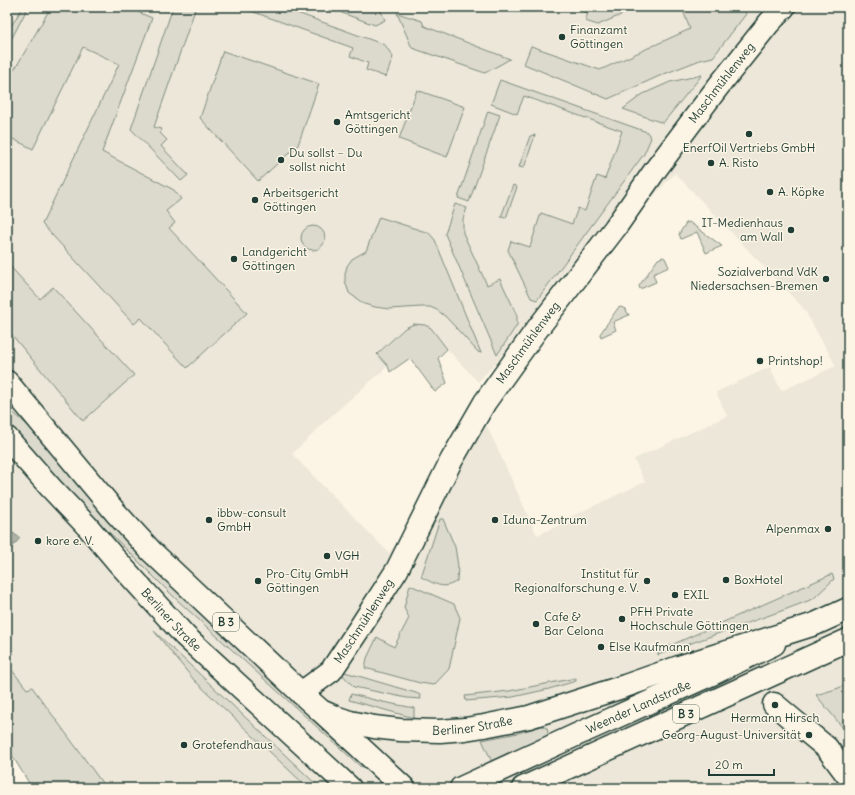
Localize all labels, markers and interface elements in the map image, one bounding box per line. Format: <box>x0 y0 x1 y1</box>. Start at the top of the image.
place label: Finanzamt Göttingen <box>570 22 627 51</box>
marker: Finanzamt Göttingen <box>557 32 567 42</box>
street label: Maschmühlenweg <box>685 39 757 126</box>
place label: Amtsgericht Göttingen <box>345 107 410 136</box>
marker: Amtsgericht Göttingen <box>332 117 342 127</box>
marker: EnerfOil Vertriebs GmbH <box>744 129 754 139</box>
place label: EnerfOil Vertriebs GmbH <box>683 140 816 155</box>
place label: Du sollst – Du sollst nicht <box>289 145 363 174</box>
marker: Du sollst – Du sollst nicht <box>276 155 286 165</box>
place label: A. Risto <box>719 155 759 170</box>
marker: A. Risto <box>706 158 716 168</box>
place label: A. Köpke <box>778 184 824 199</box>
place label: Arbeitsgericht Göttingen <box>263 185 339 214</box>
marker: A. Köpke <box>765 187 775 197</box>
marker: Arbeitsgericht Göttingen <box>250 195 260 205</box>
place label: IT-Medienhaus am Wall <box>701 215 783 244</box>
marker: IT-Medienhaus am Wall <box>786 225 796 235</box>
place label: Landgericht Göttingen <box>242 244 307 273</box>
marker: Landgericht Göttingen <box>229 254 239 264</box>
place label: Sozialverband VdK Niedersachsen-Bremen <box>690 264 819 293</box>
marker: Sozialverband VdK Niedersachsen-Bremen <box>821 274 831 284</box>
street label: Maschmühlenweg <box>493 298 563 386</box>
place label: Printshop! <box>768 353 823 368</box>
marker: Printshop! <box>755 356 765 366</box>
place label: ibbw-consult GmbH <box>217 505 286 534</box>
place label: Iduna-Zentrum <box>503 512 587 527</box>
marker: ibbw-consult GmbH <box>204 515 214 525</box>
marker: Iduna-Zentrum <box>490 515 500 525</box>
place label: Alpenmax <box>766 521 820 536</box>
marker: Alpenmax <box>823 524 833 534</box>
place label: kore e. V. <box>46 533 94 548</box>
marker: kore e. V. <box>33 536 43 546</box>
place label: VGH <box>335 548 360 563</box>
marker: VGH <box>322 551 332 561</box>
place label: Pro-City GmbH Göttingen <box>266 566 349 595</box>
place label: Institut für Regionalforschung e. V. <box>514 566 639 595</box>
place label: BoxHotel <box>734 572 783 587</box>
marker: BoxHotel <box>721 575 731 585</box>
marker: Pro-City GmbH Göttingen <box>253 576 263 586</box>
street label: Maschmühlenweg <box>330 576 396 666</box>
marker: Institut für Regionalforschung e. V. <box>642 576 652 586</box>
street label: Berliner Straße <box>138 585 205 654</box>
place label: EXIL <box>683 587 710 602</box>
marker: EXIL <box>670 590 680 600</box>
place label: PFH Private Hochschule Göttingen <box>630 604 749 633</box>
place label: Cafe & Bar Celona <box>544 609 604 638</box>
road number: B 3 <box>213 613 239 631</box>
marker: PFH Private Hochschule Göttingen <box>617 614 627 624</box>
marker: Cafe & Bar Celona <box>531 619 541 629</box>
place label: Else Kaufmann <box>609 639 690 654</box>
marker: Else Kaufmann <box>596 642 606 652</box>
street label: Weender Landstraße <box>584 677 693 737</box>
marker: Hermann Hirsch <box>770 700 780 710</box>
road number: B 3 <box>673 705 699 723</box>
place label: Hermann Hirsch <box>731 710 819 725</box>
street label: Berliner Straße <box>432 712 514 738</box>
place label: Georg-August-Universität <box>662 727 801 742</box>
marker: Georg-August-Universität <box>804 730 814 740</box>
place label: Grotefendhaus <box>192 737 273 752</box>
marker: Grotefendhaus <box>179 740 189 750</box>
scale bar <box>709 751 774 777</box>
text: 20 m <box>715 757 743 772</box>

